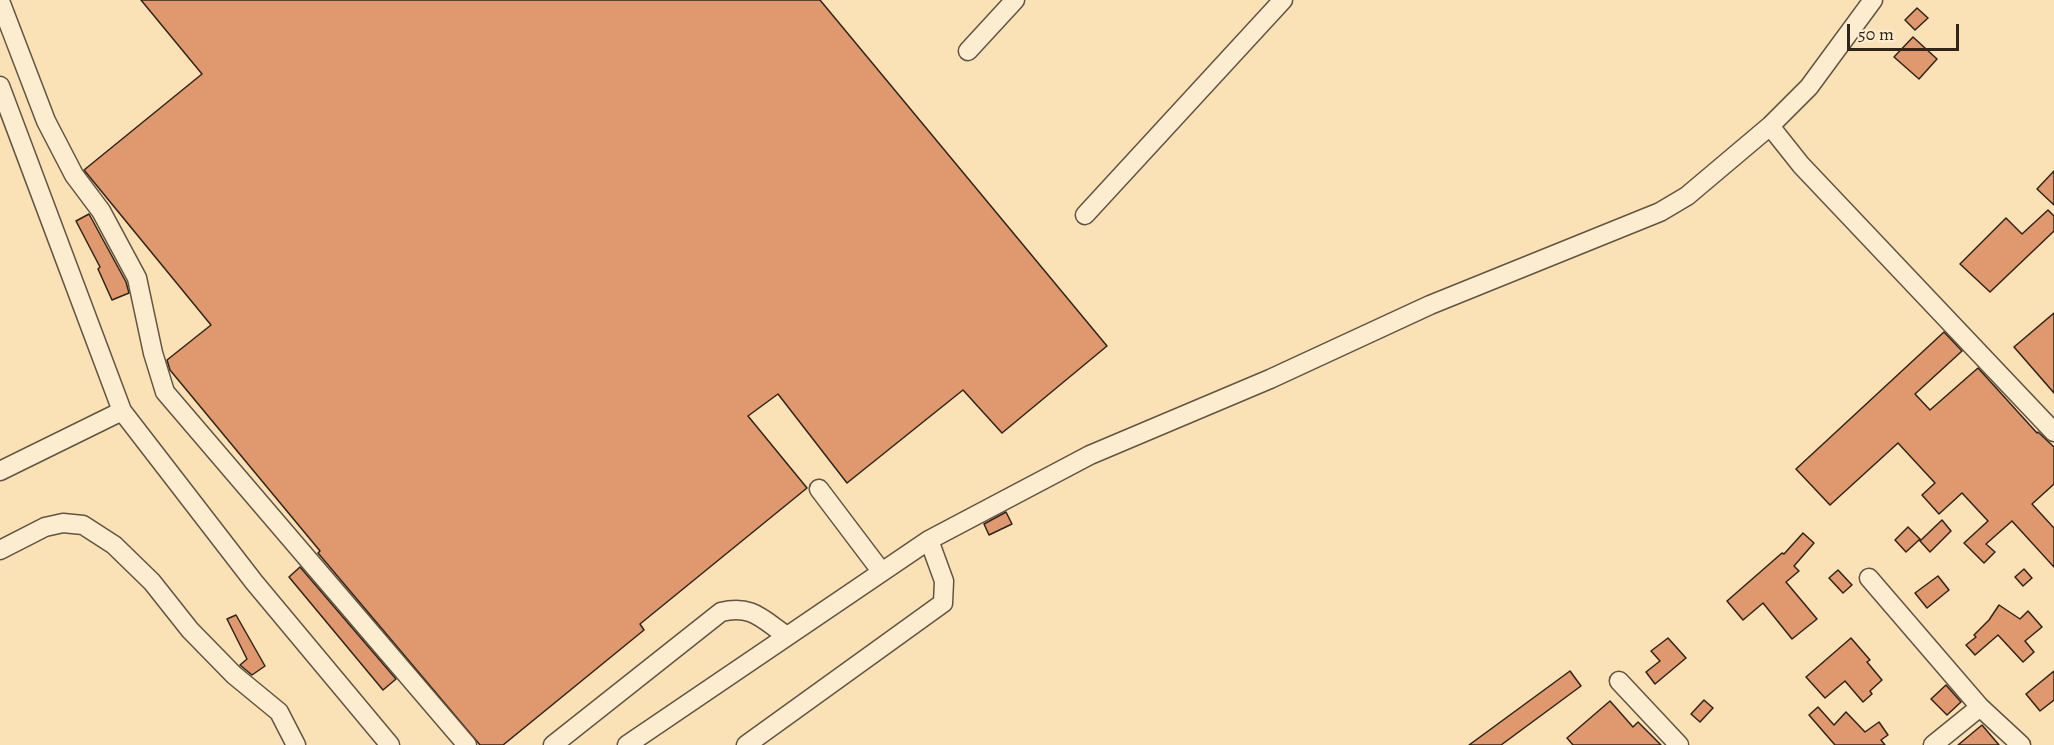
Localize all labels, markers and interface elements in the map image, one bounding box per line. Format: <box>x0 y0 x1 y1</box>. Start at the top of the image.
scale bar <box>1850 12 1962 50</box>
text: 50 m <box>1858 22 1894 46</box>

